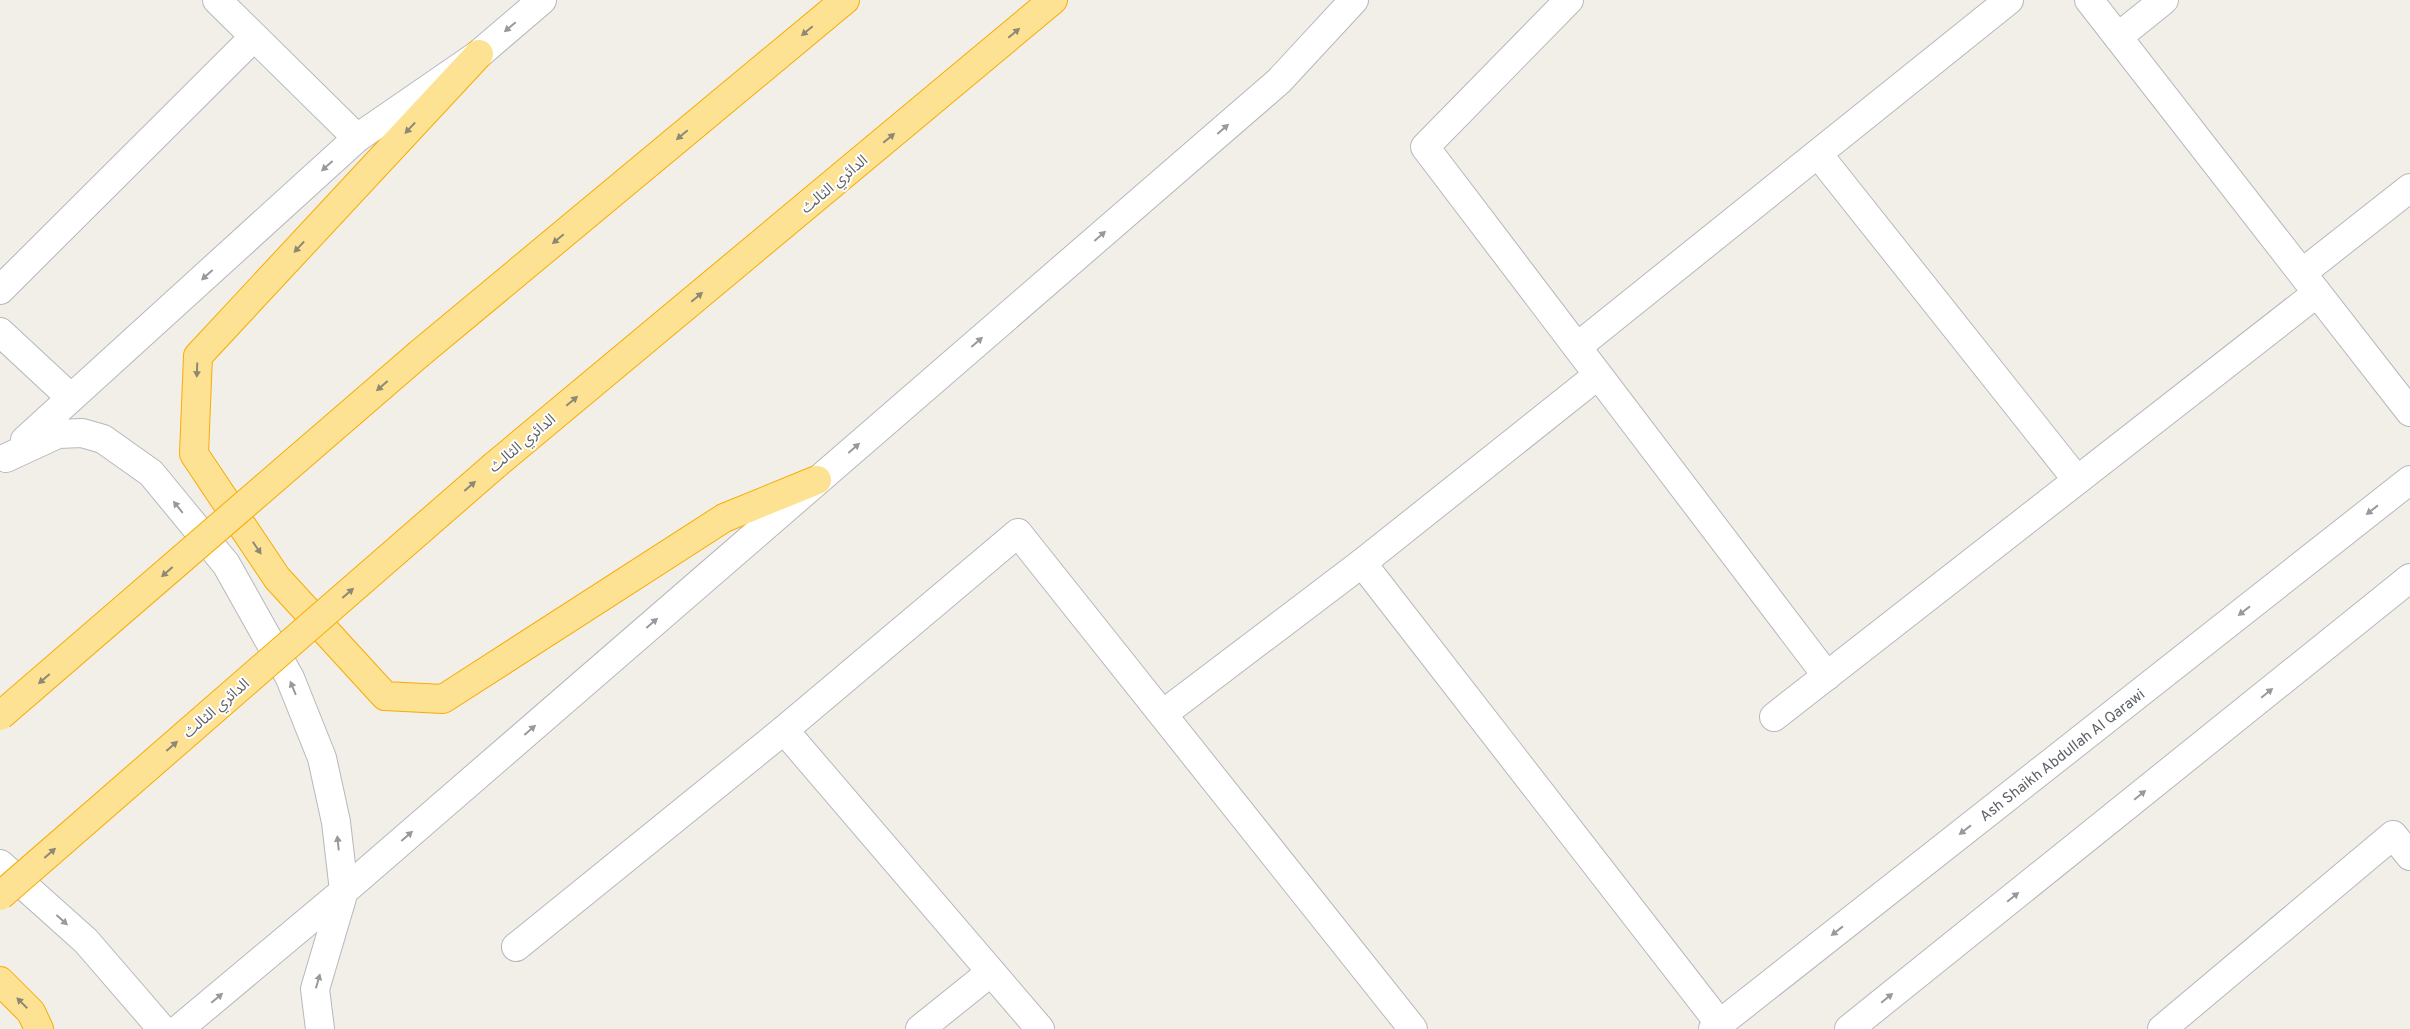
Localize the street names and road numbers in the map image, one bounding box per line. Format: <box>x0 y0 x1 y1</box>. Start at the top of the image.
street label: الدائري الثالث <box>798 152 873 219</box>
street label: الدائري الثالث <box>486 411 561 478</box>
street label: الدائري الثالث <box>180 675 254 743</box>
street label: Ash Shaikh Abdullah Al Qarawi <box>1976 686 2149 827</box>

